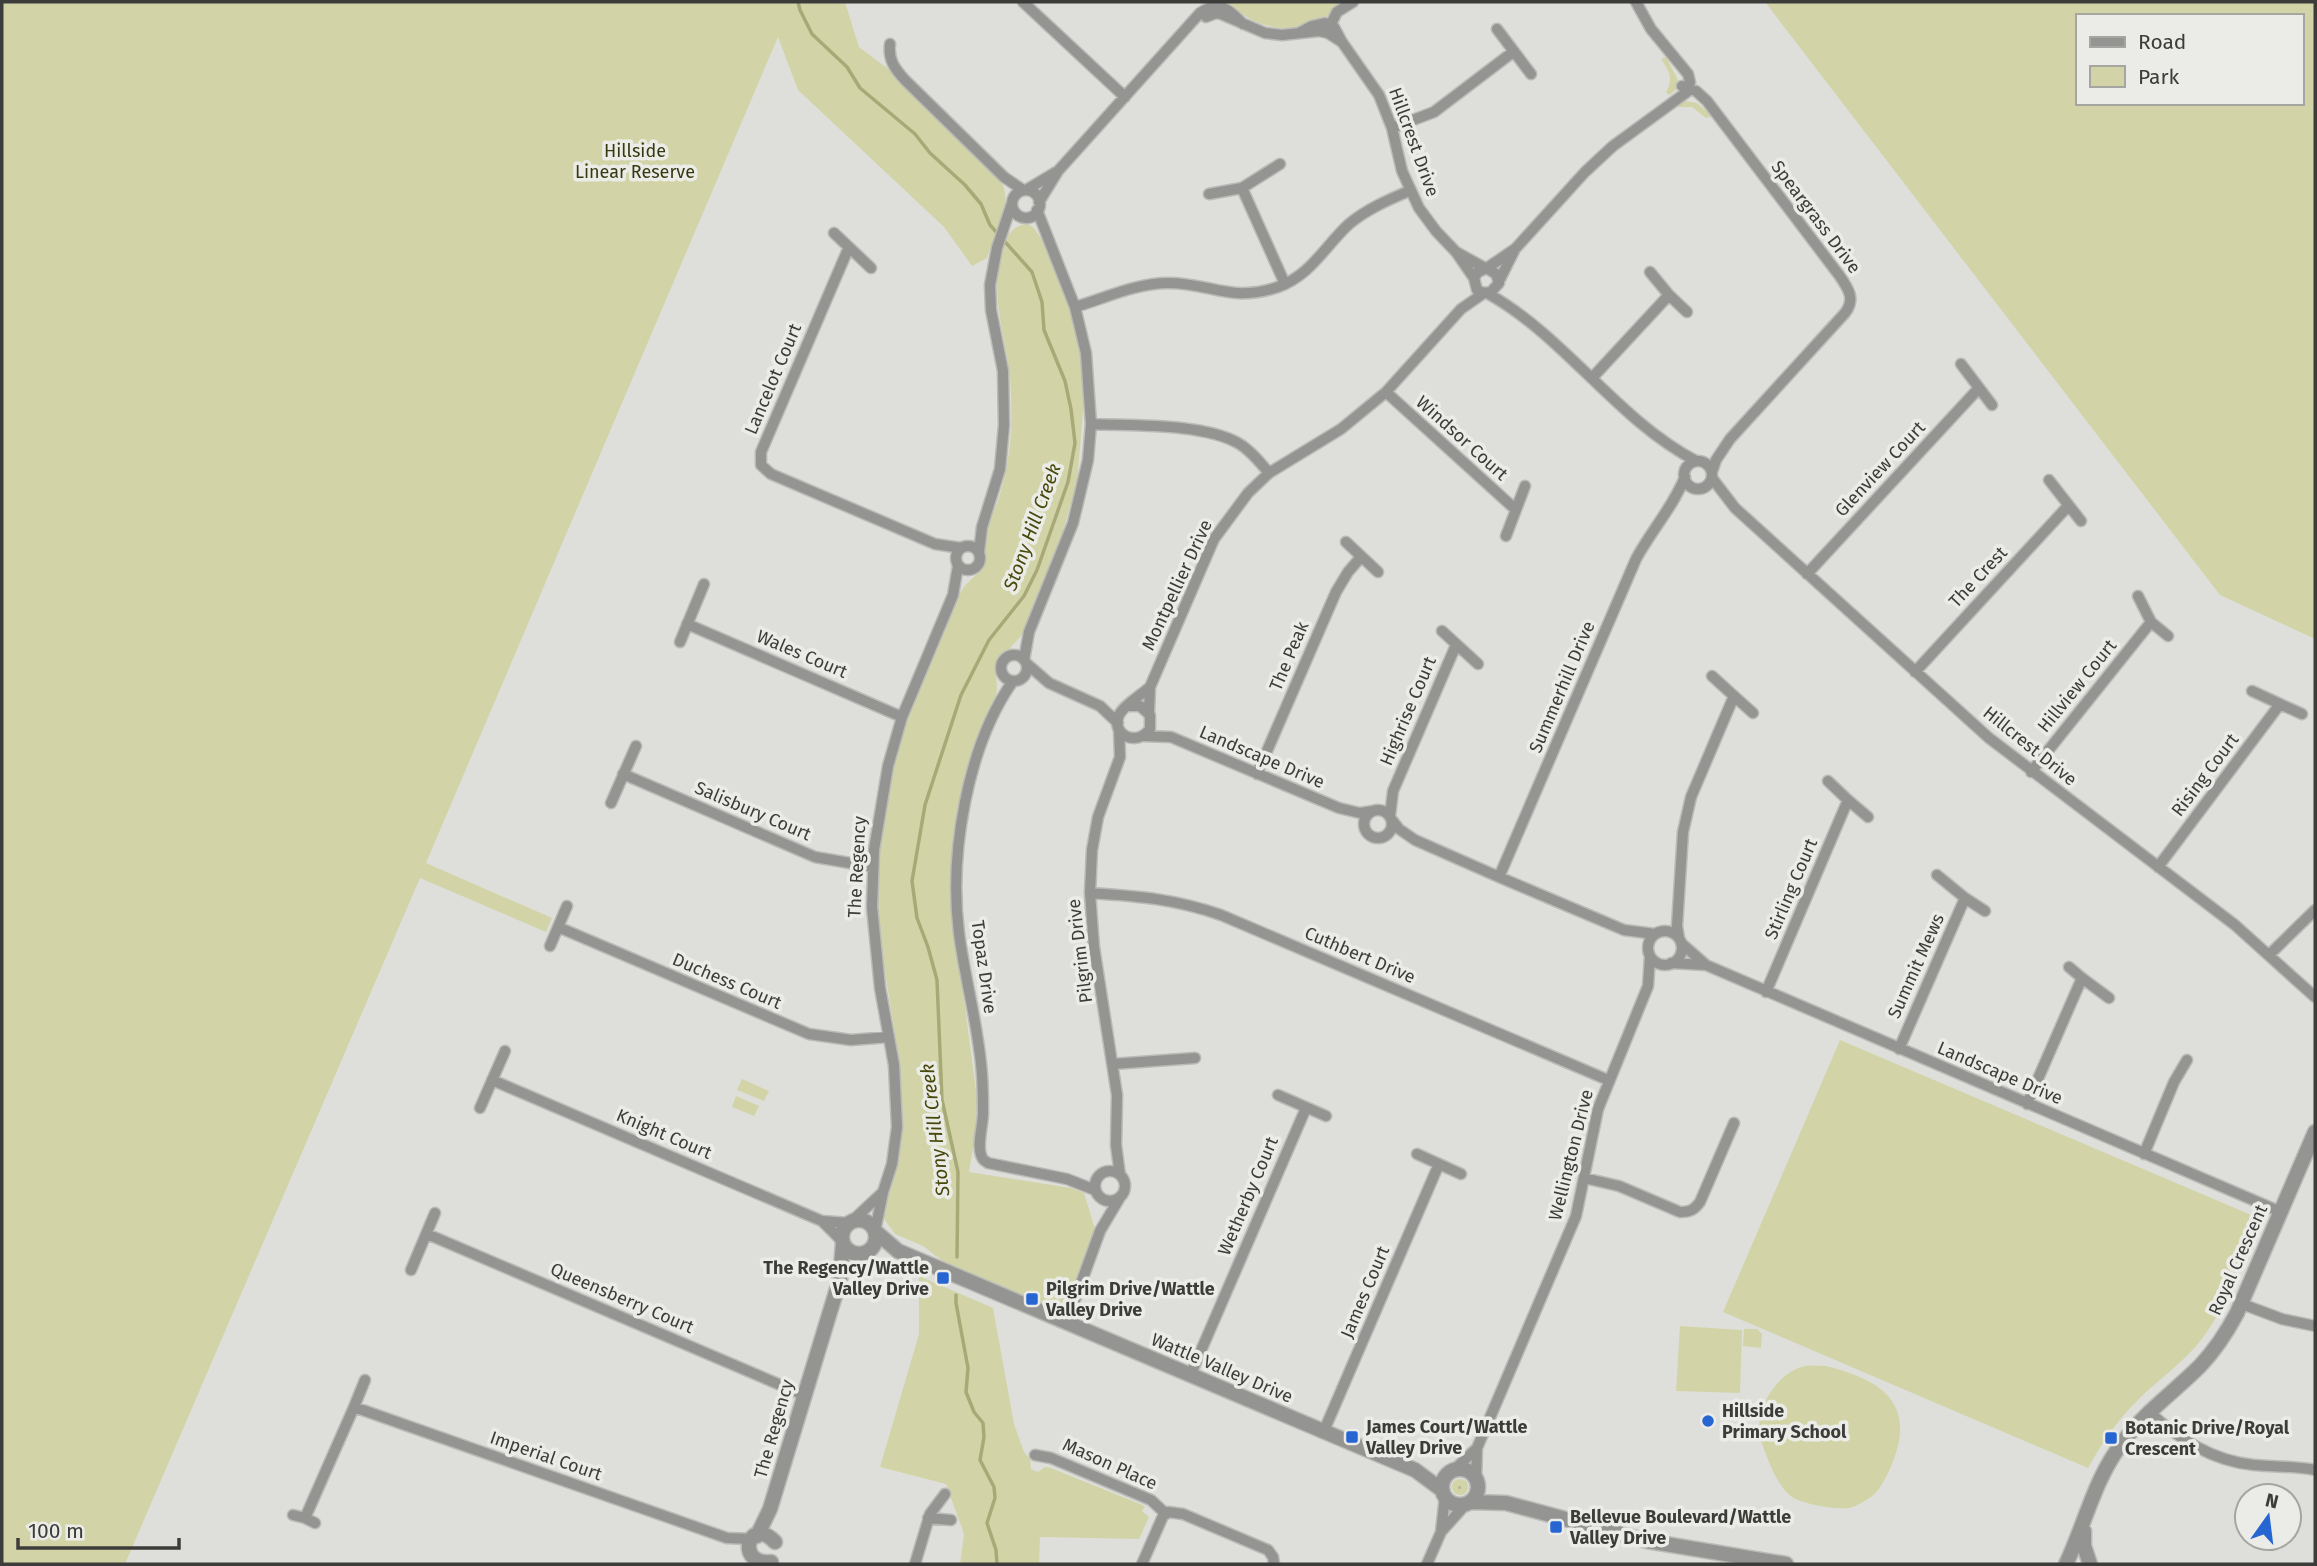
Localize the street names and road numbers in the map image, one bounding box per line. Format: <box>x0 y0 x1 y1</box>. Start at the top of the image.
street label: Hillcrest Drive <box>1384 84 1444 200</box>
street label: Speargrass Drive <box>1766 156 1866 278</box>
street label: Lancelot Court <box>740 320 806 438</box>
street label: Windsor Court <box>1412 391 1513 485</box>
street label: Glenview Court <box>1830 416 1930 521</box>
street label: Montpellier Drive <box>1137 516 1217 654</box>
street label: The Crest <box>1944 542 2012 612</box>
street label: The Peak <box>1265 617 1314 694</box>
street label: Summerhill Drive <box>1524 618 1600 756</box>
street label: Wales Court <box>753 625 851 683</box>
street label: Hillview Court <box>2033 635 2121 737</box>
street label: Highrise Court <box>1375 653 1441 769</box>
street label: Hillcrest Drive <box>1979 701 2081 791</box>
street label: Landscape Drive <box>1196 721 1328 793</box>
street label: Rising Court <box>2167 729 2244 821</box>
street label: Salisbury Court <box>692 777 815 846</box>
street label: The Regency <box>843 815 871 918</box>
street label: Stirling Court <box>1760 835 1822 943</box>
street label: Pilgrim Drive <box>1063 898 1097 1004</box>
street label: Summit Mews <box>1883 910 1949 1022</box>
street label: Topaz Drive <box>967 919 1001 1015</box>
street label: Cuthbert Drive <box>1301 922 1419 988</box>
street label: Duchess Court <box>669 948 785 1014</box>
street label: Landscape Drive <box>1934 1037 2066 1109</box>
street label: Wellington Drive <box>1544 1087 1598 1223</box>
street label: Knight Court <box>613 1104 715 1164</box>
street label: Wetherby Court <box>1213 1133 1283 1259</box>
street label: Royal Crescent <box>2204 1201 2272 1319</box>
street label: James Court <box>1336 1242 1394 1341</box>
street label: Queensberry Court <box>547 1258 697 1338</box>
street label: Wattle Valley Drive <box>1148 1328 1296 1408</box>
street label: The Regency <box>749 1377 799 1481</box>
street label: Imperial Court <box>487 1427 605 1486</box>
street label: Mason Place <box>1059 1433 1161 1495</box>

